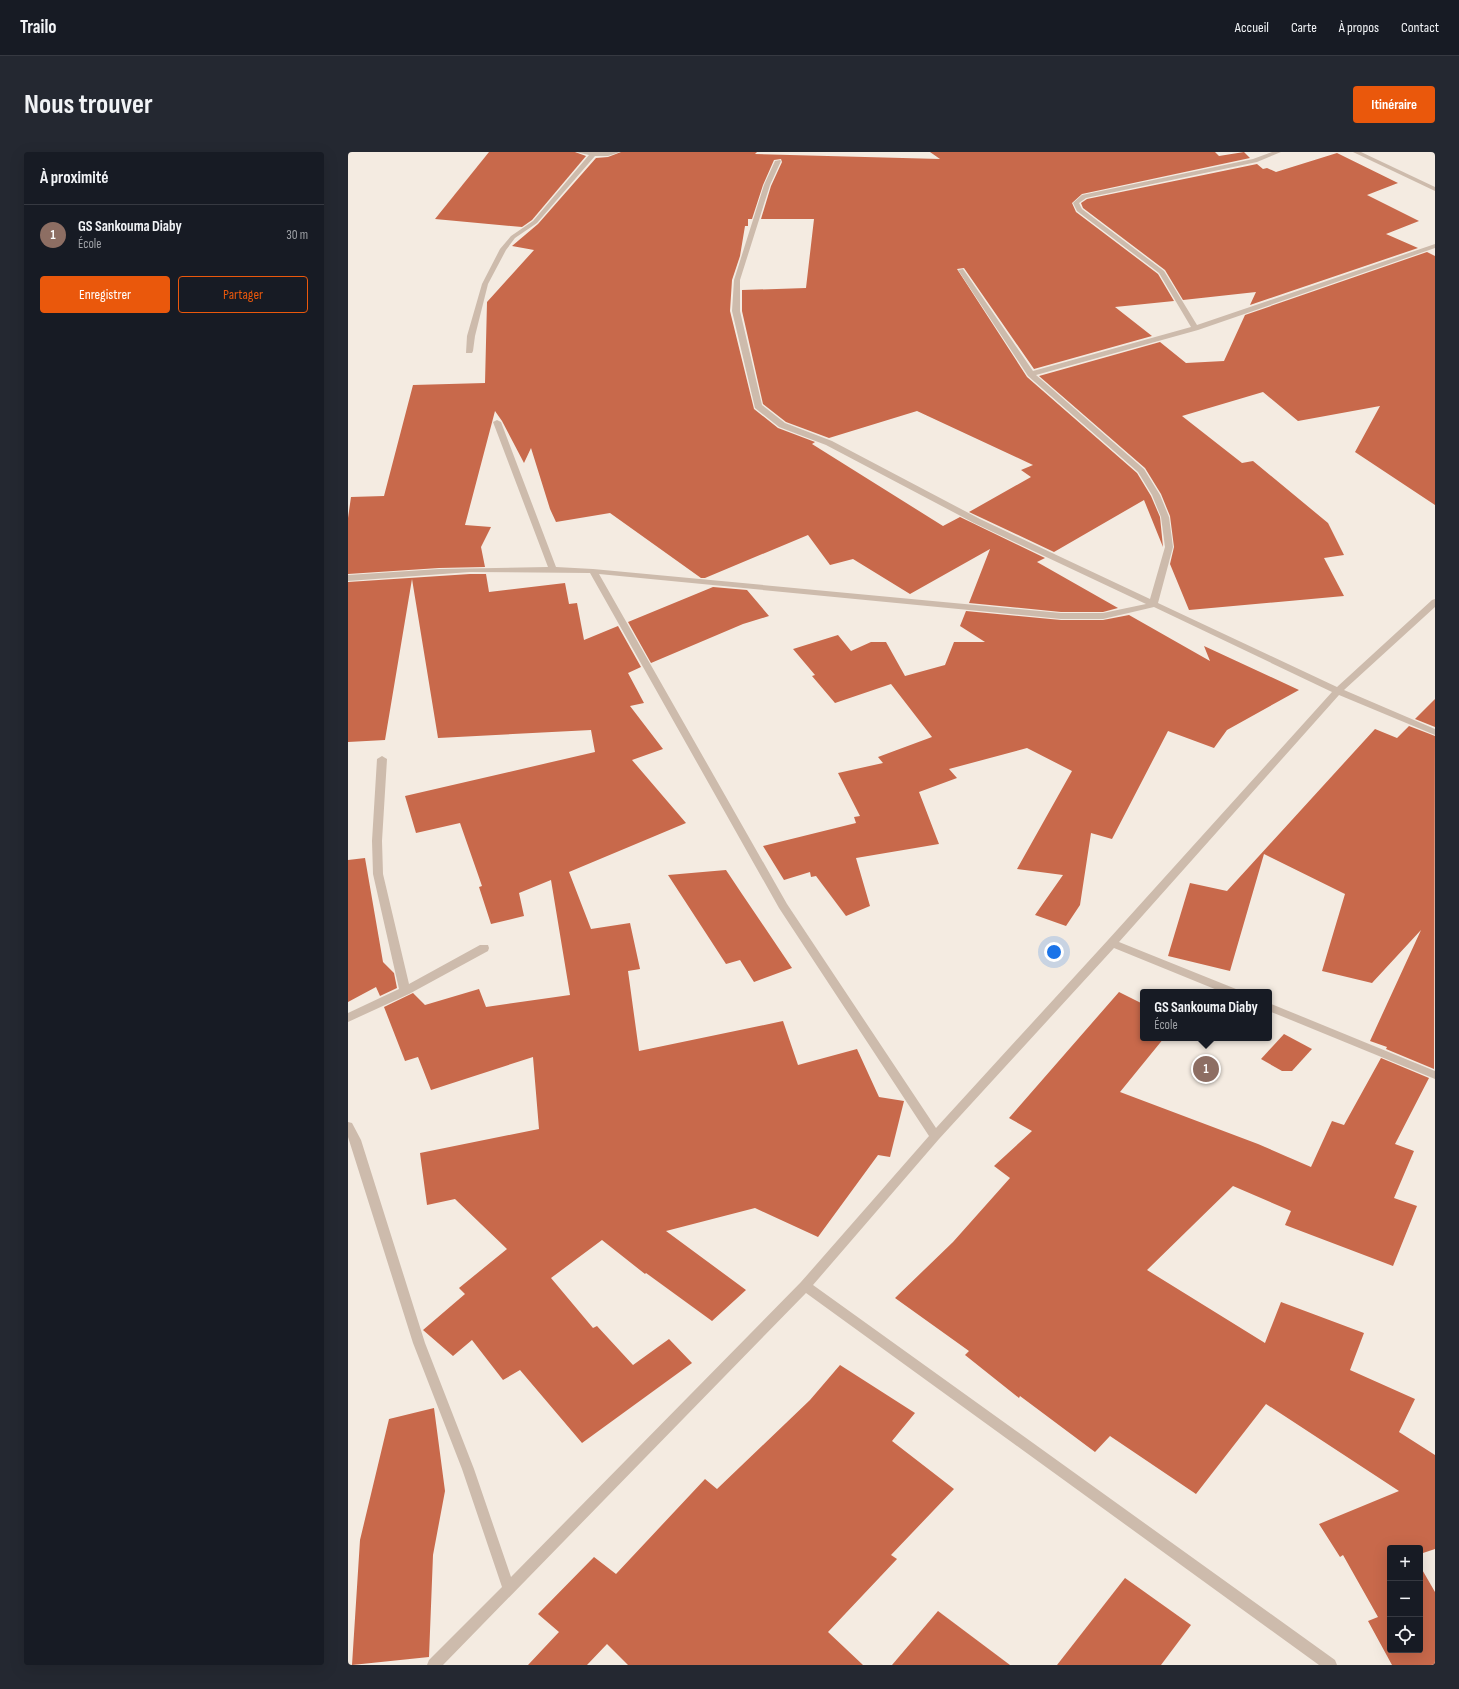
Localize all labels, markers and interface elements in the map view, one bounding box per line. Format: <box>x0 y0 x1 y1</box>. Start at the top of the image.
text: Trailo <box>20 16 57 39</box>
text: Accueil <box>1235 19 1269 36</box>
text: Carte <box>1291 19 1317 36</box>
text: À propos <box>1339 19 1379 36</box>
text: Contact <box>1401 19 1439 36</box>
button: Itinéraire <box>1353 86 1435 123</box>
text: Nous trouver <box>24 88 153 121</box>
text: À proximité <box>40 168 108 188</box>
text: GS Sankouma Diaby <box>78 217 182 236</box>
text: 1 <box>50 227 56 243</box>
text: 30 m <box>286 227 308 243</box>
text: École <box>78 236 101 252</box>
button: Enregistrer <box>40 276 170 313</box>
button: Partager <box>178 276 308 313</box>
your location <box>1044 942 1064 962</box>
popup <box>1140 989 1272 1041</box>
text: GS Sankouma Diaby <box>1154 998 1258 1017</box>
text: École <box>1154 1017 1178 1033</box>
pin: 1 <box>1193 1054 1219 1084</box>
map controls <box>1387 1545 1423 1653</box>
button: + <box>1387 1545 1423 1581</box>
button: − <box>1387 1581 1423 1617</box>
button: locate <box>1387 1617 1423 1653</box>

